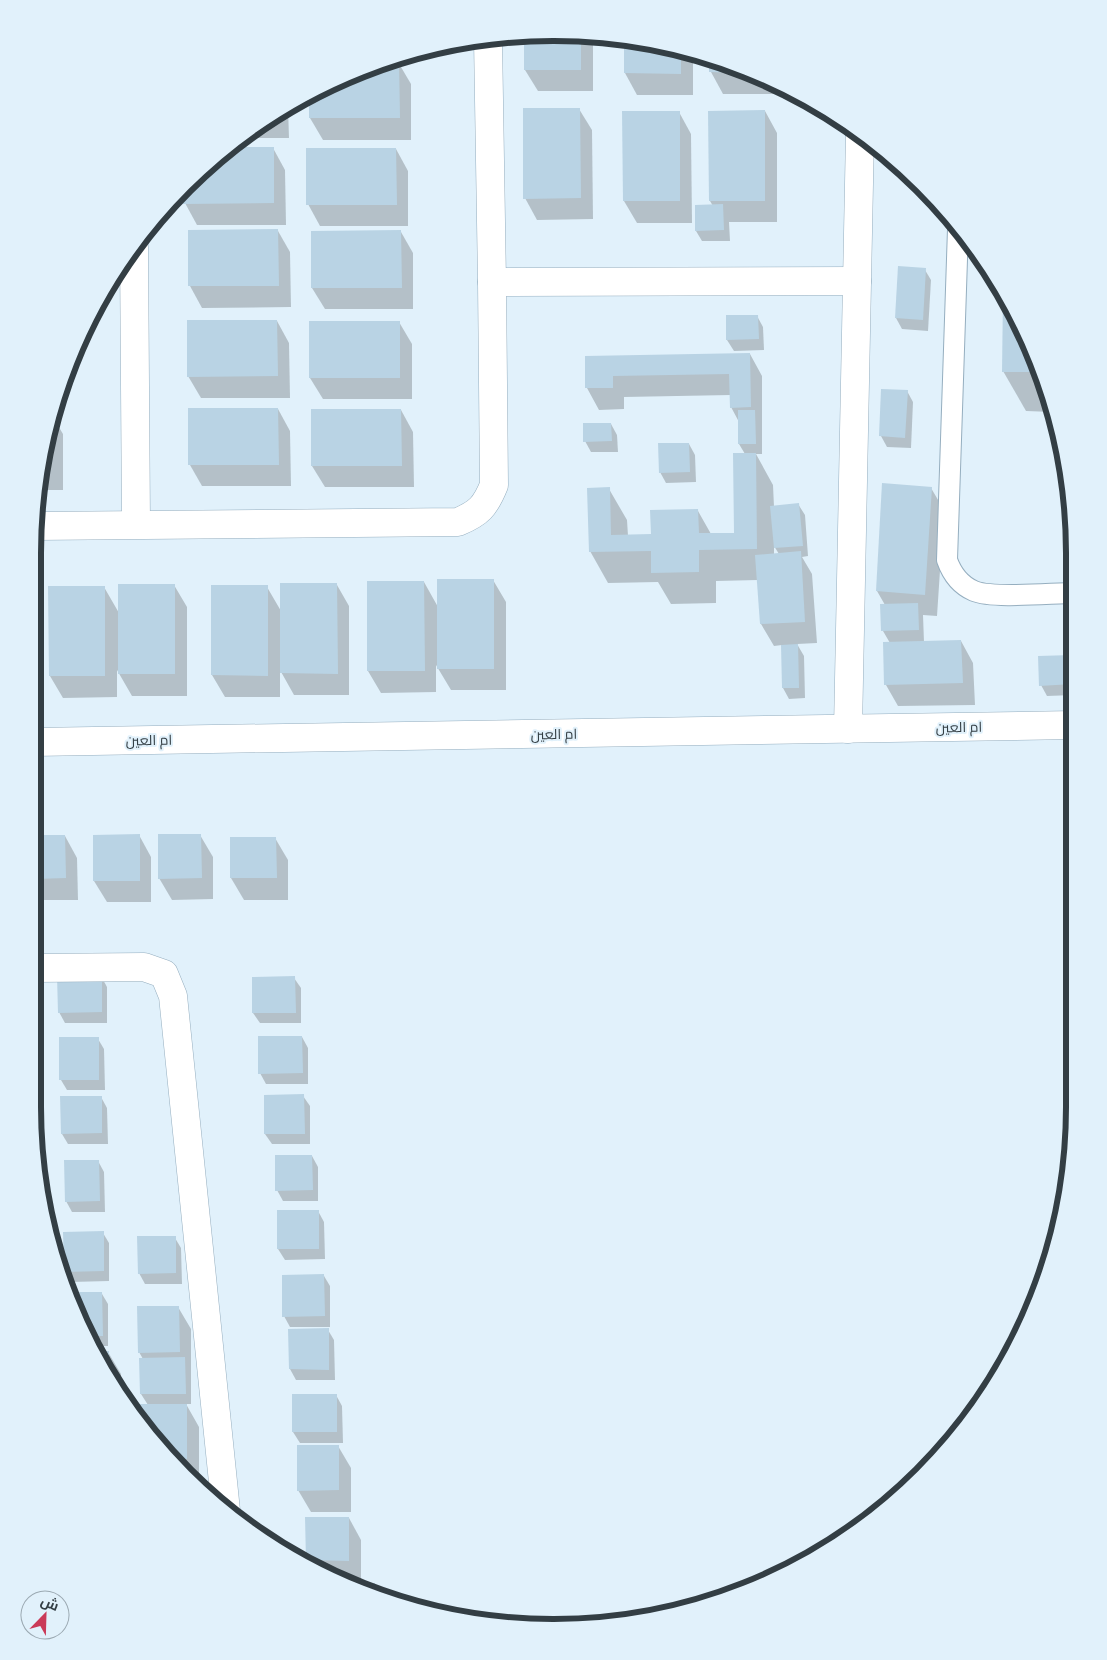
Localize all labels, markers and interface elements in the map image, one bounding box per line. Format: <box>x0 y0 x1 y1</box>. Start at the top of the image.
street label: ام العين <box>936 718 982 737</box>
street label: ام العين <box>531 725 577 744</box>
street label: ام العين <box>126 731 172 750</box>
north arrow <box>20 1590 70 1640</box>
text: ش <box>38 1591 62 1616</box>

